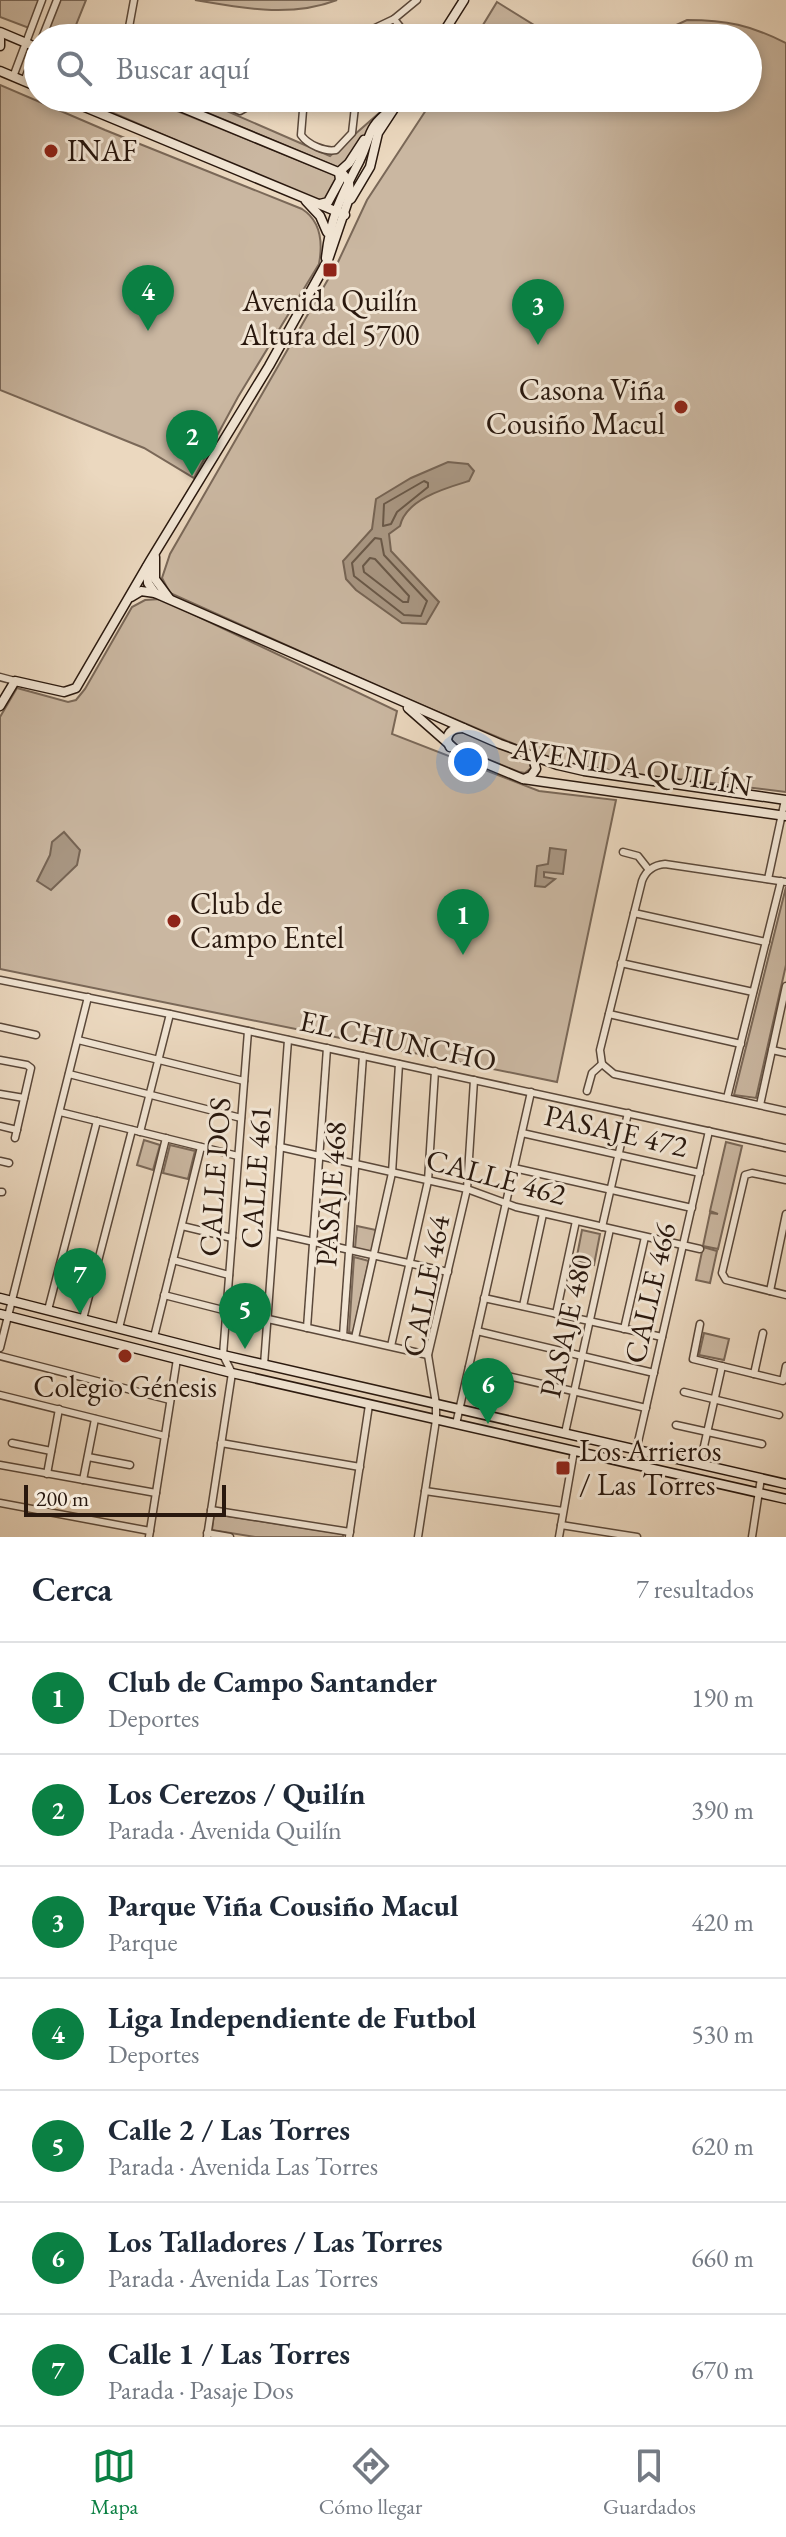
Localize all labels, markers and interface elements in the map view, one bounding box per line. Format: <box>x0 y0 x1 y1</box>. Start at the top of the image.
search box <box>24 24 762 112</box>
icon: search <box>52 46 96 90</box>
text: Buscar aquí <box>116 49 250 88</box>
place label: INAF <box>67 131 137 170</box>
marker: INAF <box>42 142 60 160</box>
marker: Avenida Quilín Altura del 5700 <box>321 261 339 279</box>
pin: 4 <box>122 265 174 331</box>
pin: 3 <box>512 279 564 345</box>
place label: Avenida Quilín Altura del 5700 <box>240 281 419 354</box>
place label: Casona Viña Cousiño Macul <box>486 370 665 443</box>
marker: Casona Viña Cousiño Macul <box>672 398 690 416</box>
pin: 2 <box>166 410 218 476</box>
street label: AVENIDA QUILÍN <box>508 728 755 805</box>
your location <box>448 742 488 782</box>
place label: Club de Campo Entel <box>190 884 344 957</box>
pin: 1 <box>437 889 489 955</box>
marker: Club de Campo Entel <box>165 912 183 930</box>
street label: EL CHUNCHO <box>296 1001 500 1080</box>
street label: PASAJE 472 <box>541 1095 692 1166</box>
street label: CALLE DOS <box>189 1096 240 1258</box>
street label: CALLE 461 <box>231 1104 280 1250</box>
street label: PASAJE 468 <box>306 1120 355 1268</box>
street label: CALLE 462 <box>422 1139 571 1214</box>
street label: CALLE 464 <box>393 1211 458 1360</box>
street label: CALLE 466 <box>614 1219 685 1367</box>
pin: 7 <box>54 1248 106 1314</box>
street label: PASAJE 480 <box>530 1251 601 1401</box>
pin: 5 <box>219 1283 271 1349</box>
marker: Colegio Génesis <box>116 1347 134 1365</box>
pin: 6 <box>462 1358 514 1424</box>
place label: Colegio Génesis <box>33 1367 217 1406</box>
place label: Los Arrieros / Las Torres <box>579 1431 721 1504</box>
marker: Los Arrieros / Las Torres <box>554 1459 572 1477</box>
scale bar <box>24 1481 226 1517</box>
text: 200 m <box>36 1484 89 1513</box>
text: Cerca <box>32 1567 112 1611</box>
text: 7 resultados <box>636 1572 754 1606</box>
text: Club de Campo Santander <box>108 1662 437 1701</box>
text: 1 <box>51 1681 65 1715</box>
text: 190 m <box>691 1681 754 1715</box>
text: Deportes <box>108 1701 200 1735</box>
text: Los Cerezos / Quilín <box>108 1774 365 1813</box>
text: 2 <box>51 1793 65 1827</box>
text: 390 m <box>691 1793 754 1827</box>
text: Parada · Avenida Quilín <box>108 1813 342 1847</box>
text: Parque Viña Cousiño Macul <box>108 1886 458 1925</box>
text: 3 <box>51 1905 65 1939</box>
text: 420 m <box>691 1905 754 1939</box>
text: Parque <box>108 1925 178 1959</box>
text: Liga Independiente de Futbol <box>108 1998 476 2037</box>
text: 4 <box>51 2017 65 2051</box>
text: 530 m <box>691 2017 754 2051</box>
text: Deportes <box>108 2037 200 2071</box>
text: Calle 2 / Las Torres <box>108 2110 350 2149</box>
text: 5 <box>51 2129 65 2163</box>
text: 620 m <box>691 2129 754 2163</box>
text: Parada · Avenida Las Torres <box>108 2149 378 2183</box>
text: Los Talladores / Las Torres <box>108 2222 443 2261</box>
text: 6 <box>51 2241 65 2275</box>
text: 660 m <box>691 2241 754 2275</box>
text: Parada · Avenida Las Torres <box>108 2261 378 2295</box>
text: Calle 1 / Las Torres <box>108 2334 350 2373</box>
text: 7 <box>51 2353 65 2387</box>
text: 670 m <box>691 2353 754 2387</box>
text: Parada · Pasaje Dos <box>108 2373 294 2407</box>
tab: Mapa <box>90 2444 138 2521</box>
tab: Cómo llegar <box>319 2444 422 2521</box>
tab: Guardados <box>603 2444 696 2521</box>

